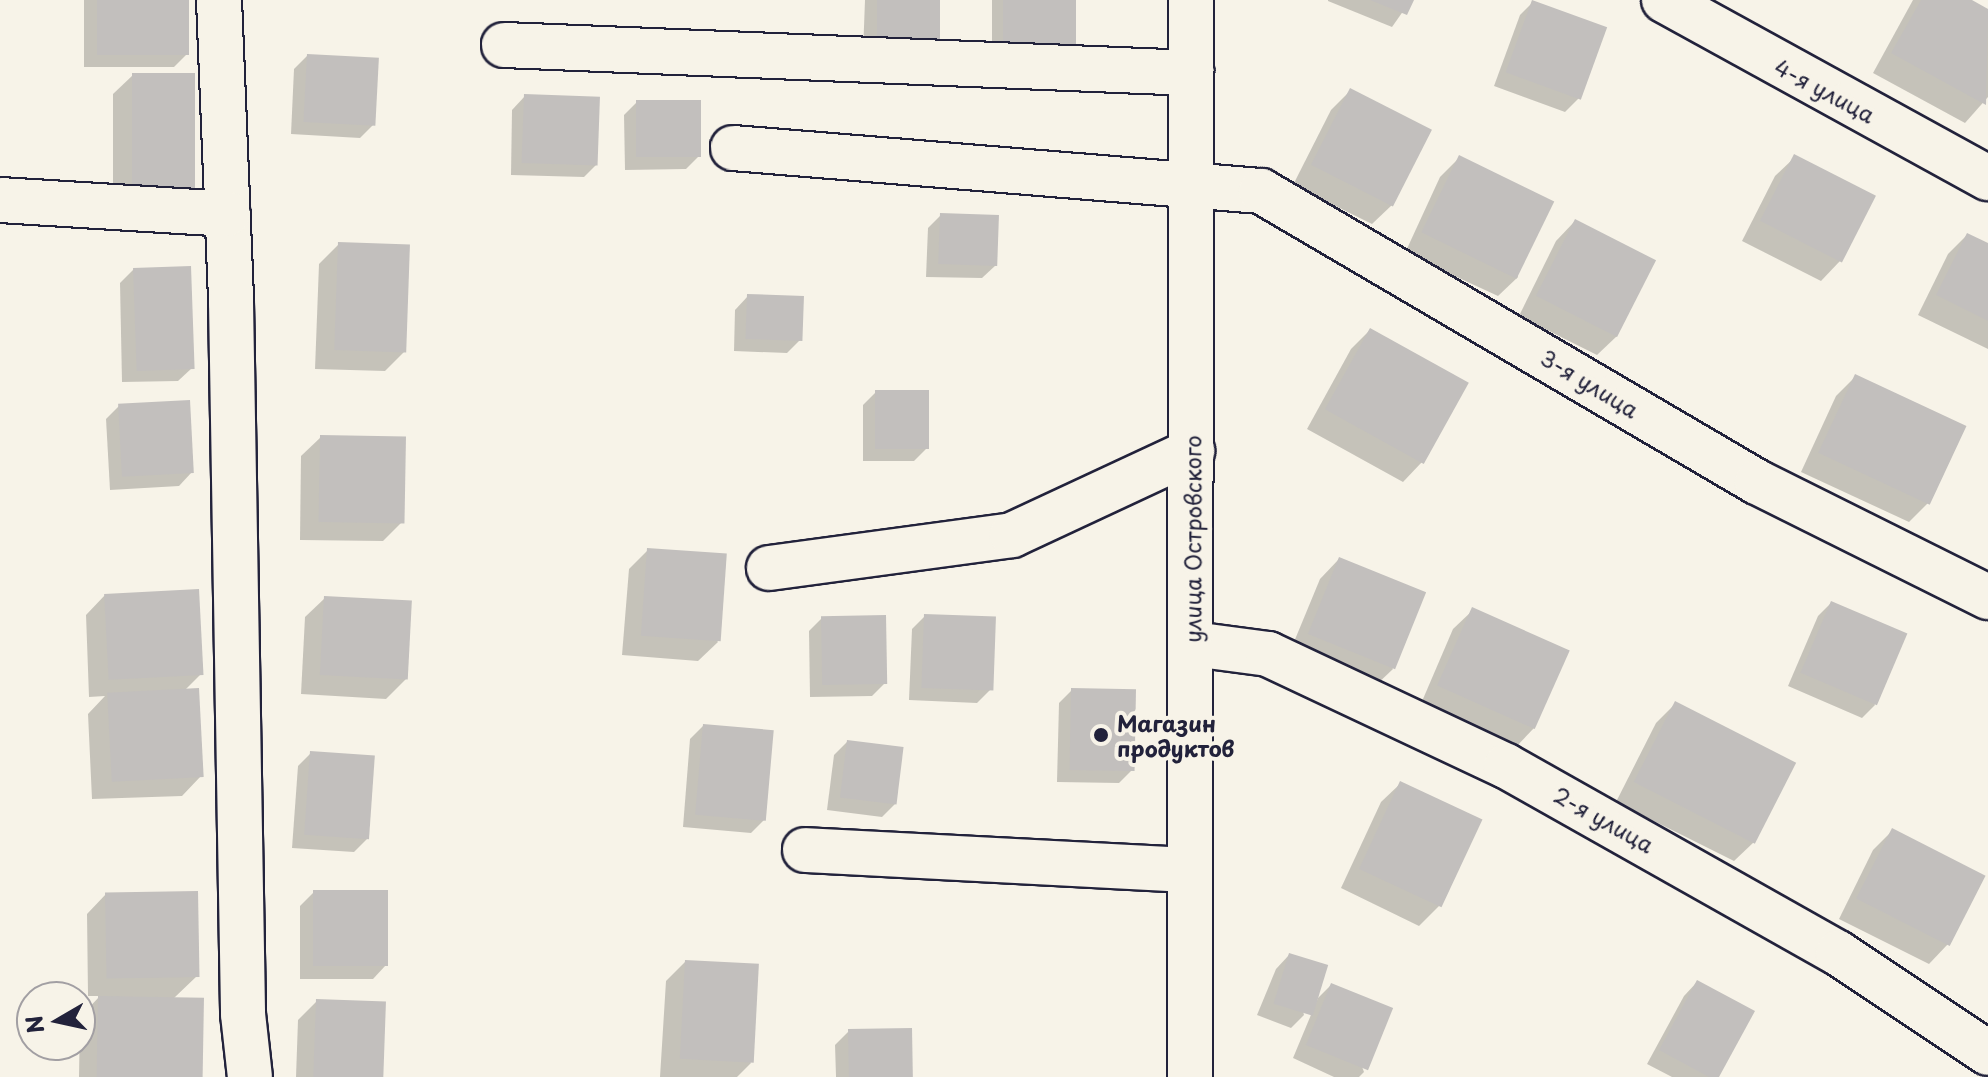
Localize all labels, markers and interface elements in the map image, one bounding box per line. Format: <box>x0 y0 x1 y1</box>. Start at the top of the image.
street label: 4-я улица <box>1770 52 1880 128</box>
street label: 3-я улица <box>1536 343 1644 423</box>
street label: улица Островского <box>1179 435 1205 643</box>
place label: Магазин продуктов <box>1117 709 1235 760</box>
marker: Магазин продуктов <box>1092 726 1110 744</box>
street label: 2-я улица <box>1549 781 1659 857</box>
north arrow <box>16 981 96 1061</box>
text: N <box>16 1013 51 1036</box>

